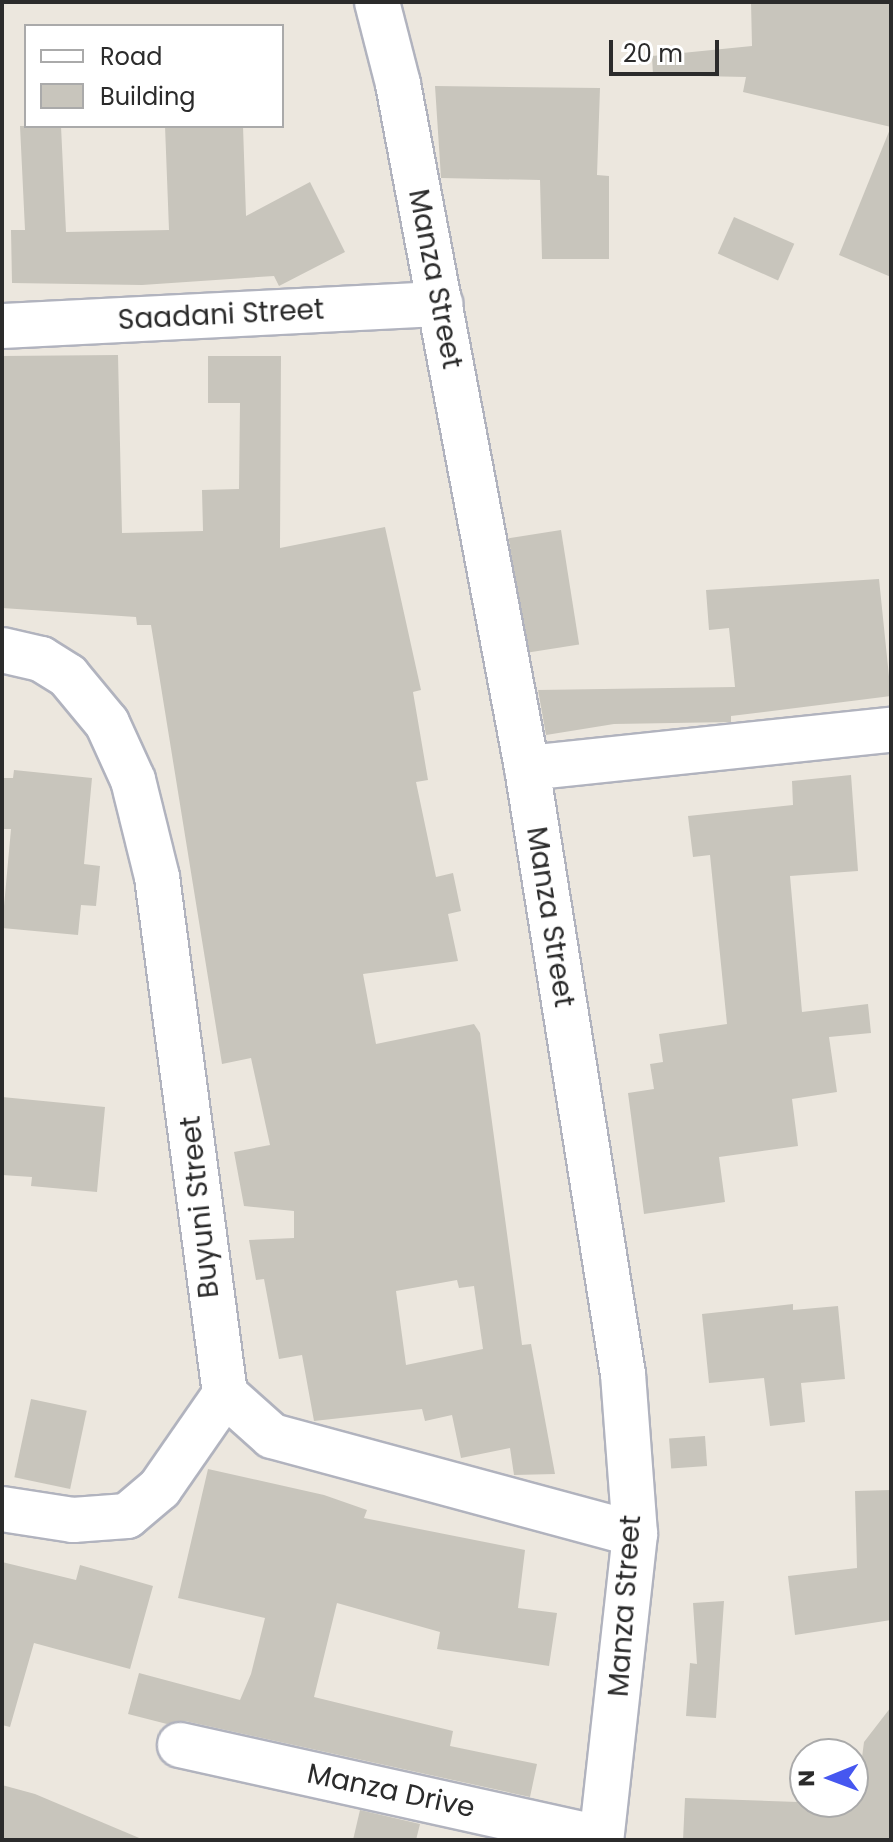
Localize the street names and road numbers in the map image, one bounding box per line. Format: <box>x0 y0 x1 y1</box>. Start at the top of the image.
street label: Manza Street <box>401 186 469 372</box>
street label: Saadani Street <box>117 293 325 337</box>
street label: Manza Street <box>519 824 581 1010</box>
street label: Buyuni Street <box>174 1114 226 1300</box>
street label: Manza Street <box>602 1514 648 1698</box>
street label: Manza Drive <box>304 1757 478 1825</box>

